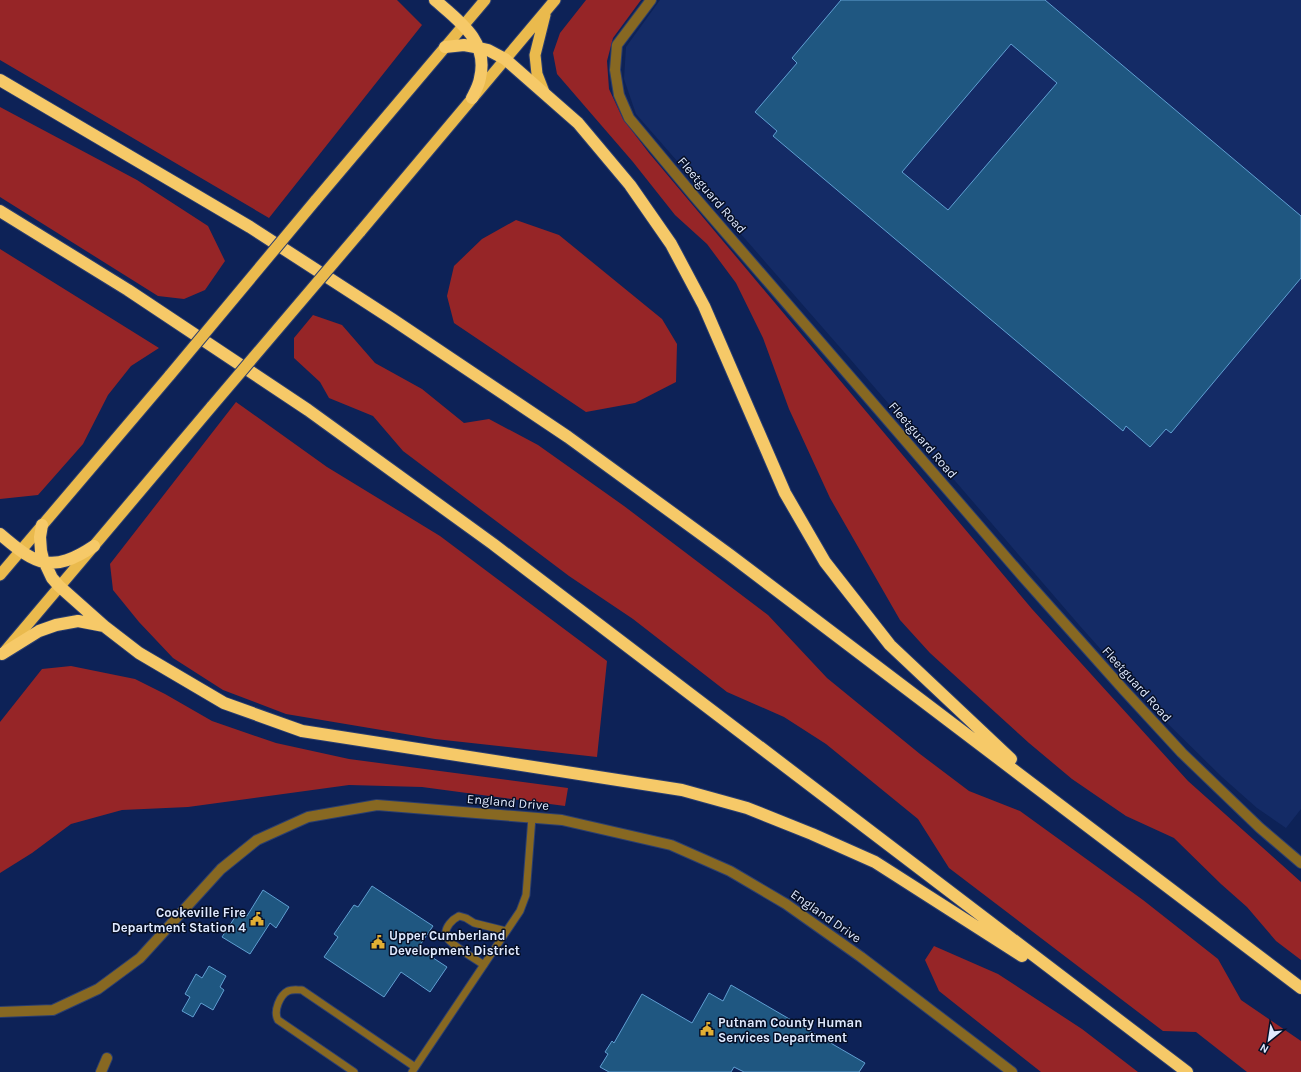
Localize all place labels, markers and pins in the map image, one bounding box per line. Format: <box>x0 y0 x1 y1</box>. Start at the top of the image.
place label: Cookeville Fire Department Station 4 <box>112 905 246 935</box>
public building icon: Cookeville Fire Department Station 4 <box>249 911 265 927</box>
place label: Upper Cumberland Development District <box>389 928 520 958</box>
public building icon: Upper Cumberland Development District <box>370 934 386 950</box>
place label: Putnam County Human Services Department <box>718 1015 862 1045</box>
public building icon: Putnam County Human Services Department <box>699 1021 715 1037</box>

